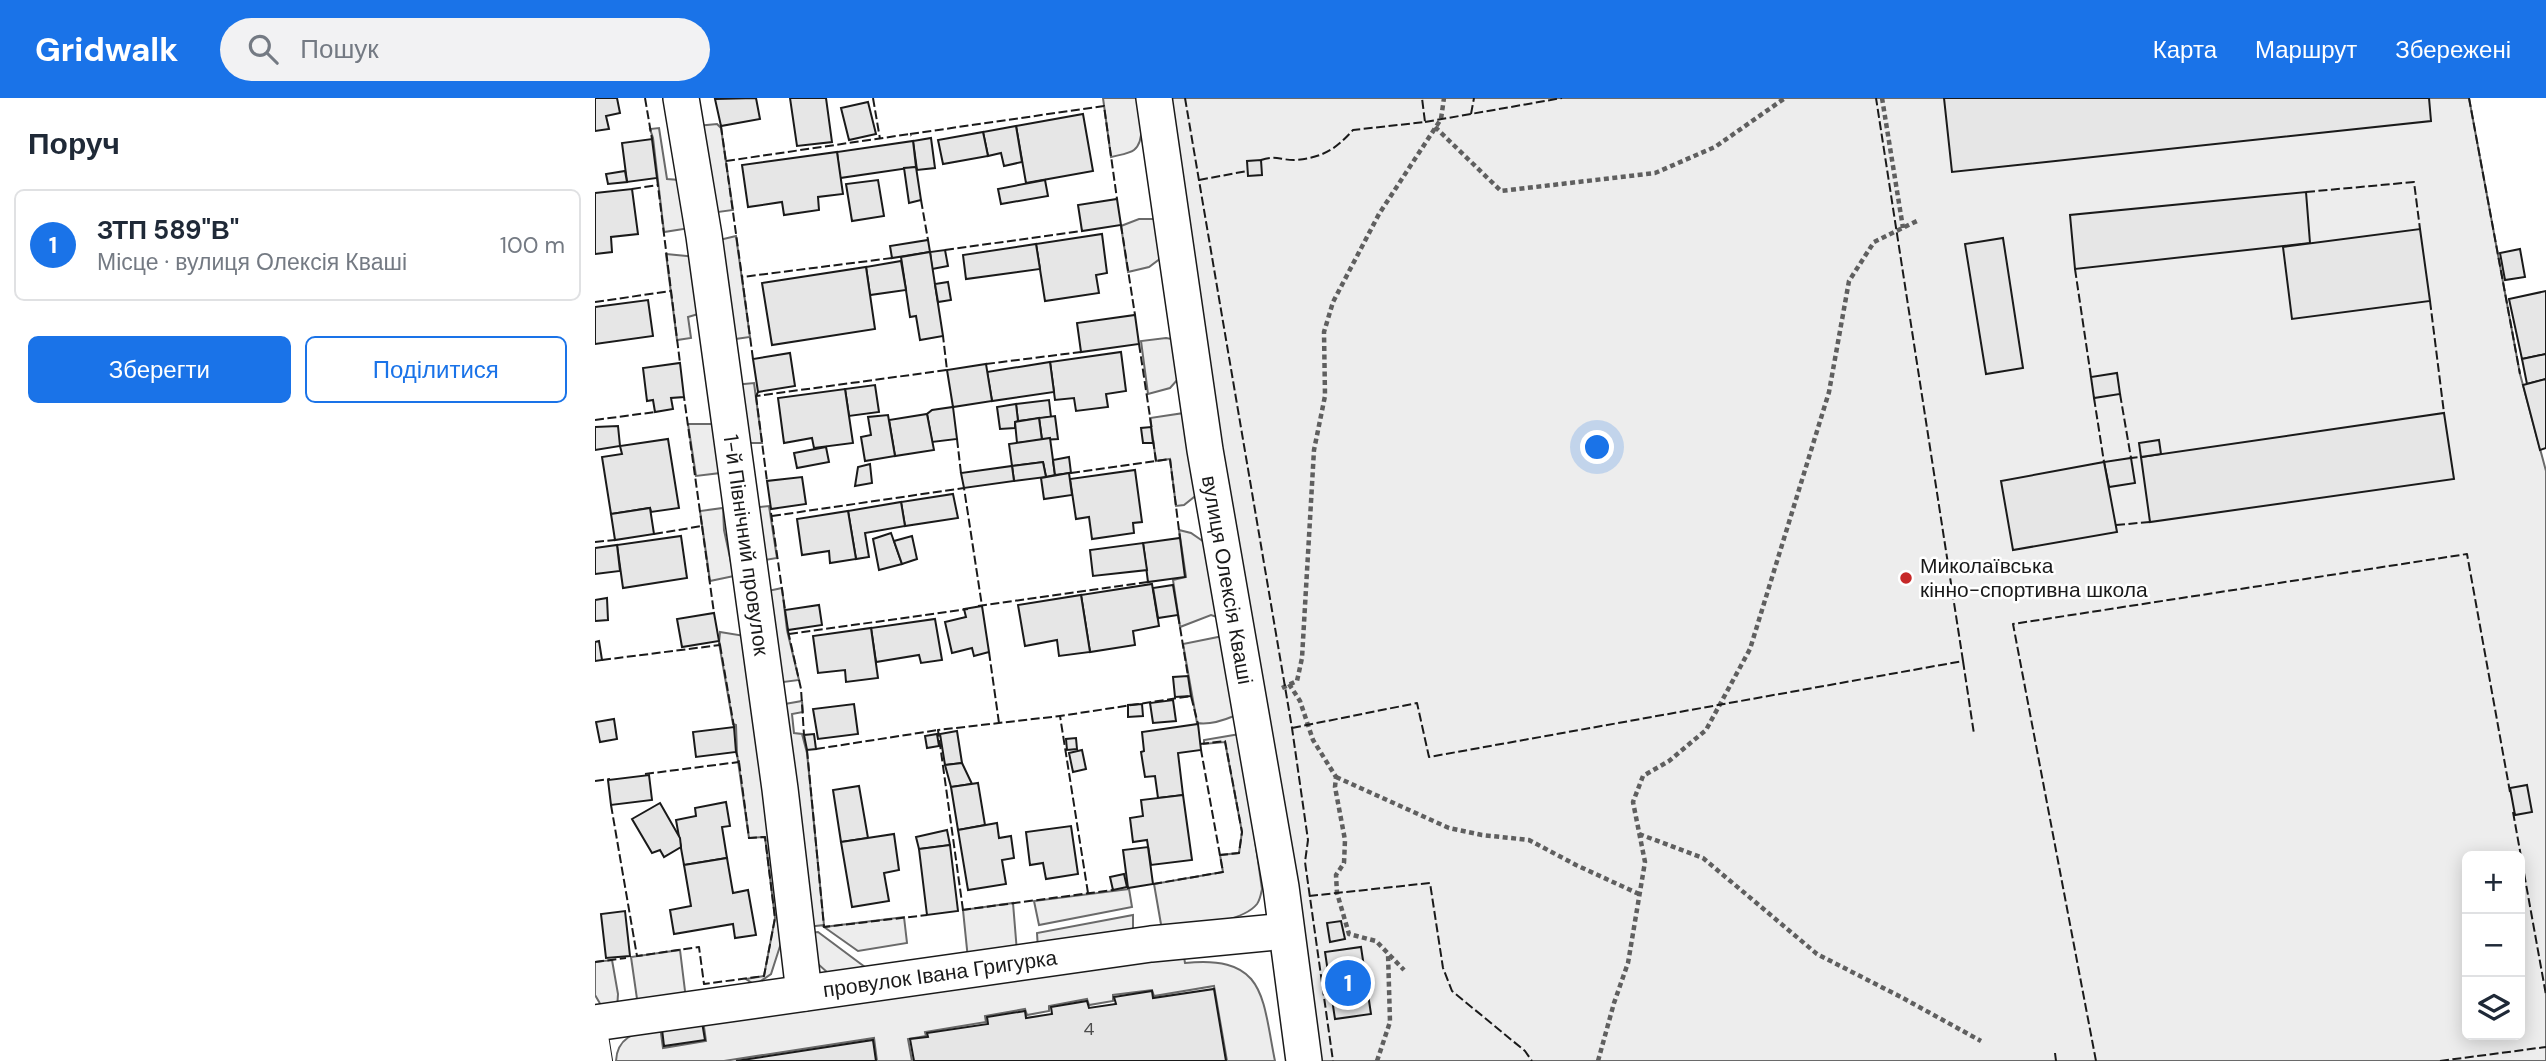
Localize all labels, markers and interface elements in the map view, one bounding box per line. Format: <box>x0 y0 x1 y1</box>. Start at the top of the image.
search box <box>220 18 710 81</box>
text: Gridwalk <box>35 28 178 71</box>
icon: search <box>244 30 282 68</box>
text: Пошук <box>300 32 379 66</box>
text: Карта <box>2153 34 2217 65</box>
text: Маршрут <box>2255 34 2357 65</box>
text: Збережені <box>2395 34 2511 65</box>
text: Поруч <box>28 124 120 163</box>
text: ЗТП 589"В" <box>97 213 239 247</box>
text: 1 <box>49 230 57 260</box>
text: 100 m <box>500 230 565 260</box>
text: Місце · вулиця Олексія Кваші <box>97 247 407 277</box>
button: Зберегти <box>28 336 291 403</box>
button: Поділитися <box>305 336 567 403</box>
your location <box>1580 430 1614 464</box>
street label: 1-й Північний провулок <box>717 433 775 658</box>
street label: вулиця Олексія Кваші <box>1195 473 1259 687</box>
place label: Миколаївська кінно-спортивна школа <box>1920 552 2148 604</box>
marker: Миколаївська кінно-спортивна школа <box>1898 570 1914 586</box>
map controls <box>2462 851 2525 1040</box>
button: + <box>2462 851 2525 914</box>
button: − <box>2462 914 2525 977</box>
street label: провулок Івана Григурка <box>821 944 1059 1004</box>
pin: 1 <box>1325 957 1371 1009</box>
button: layers <box>2462 977 2525 1040</box>
house number: 4 <box>1084 1017 1095 1041</box>

